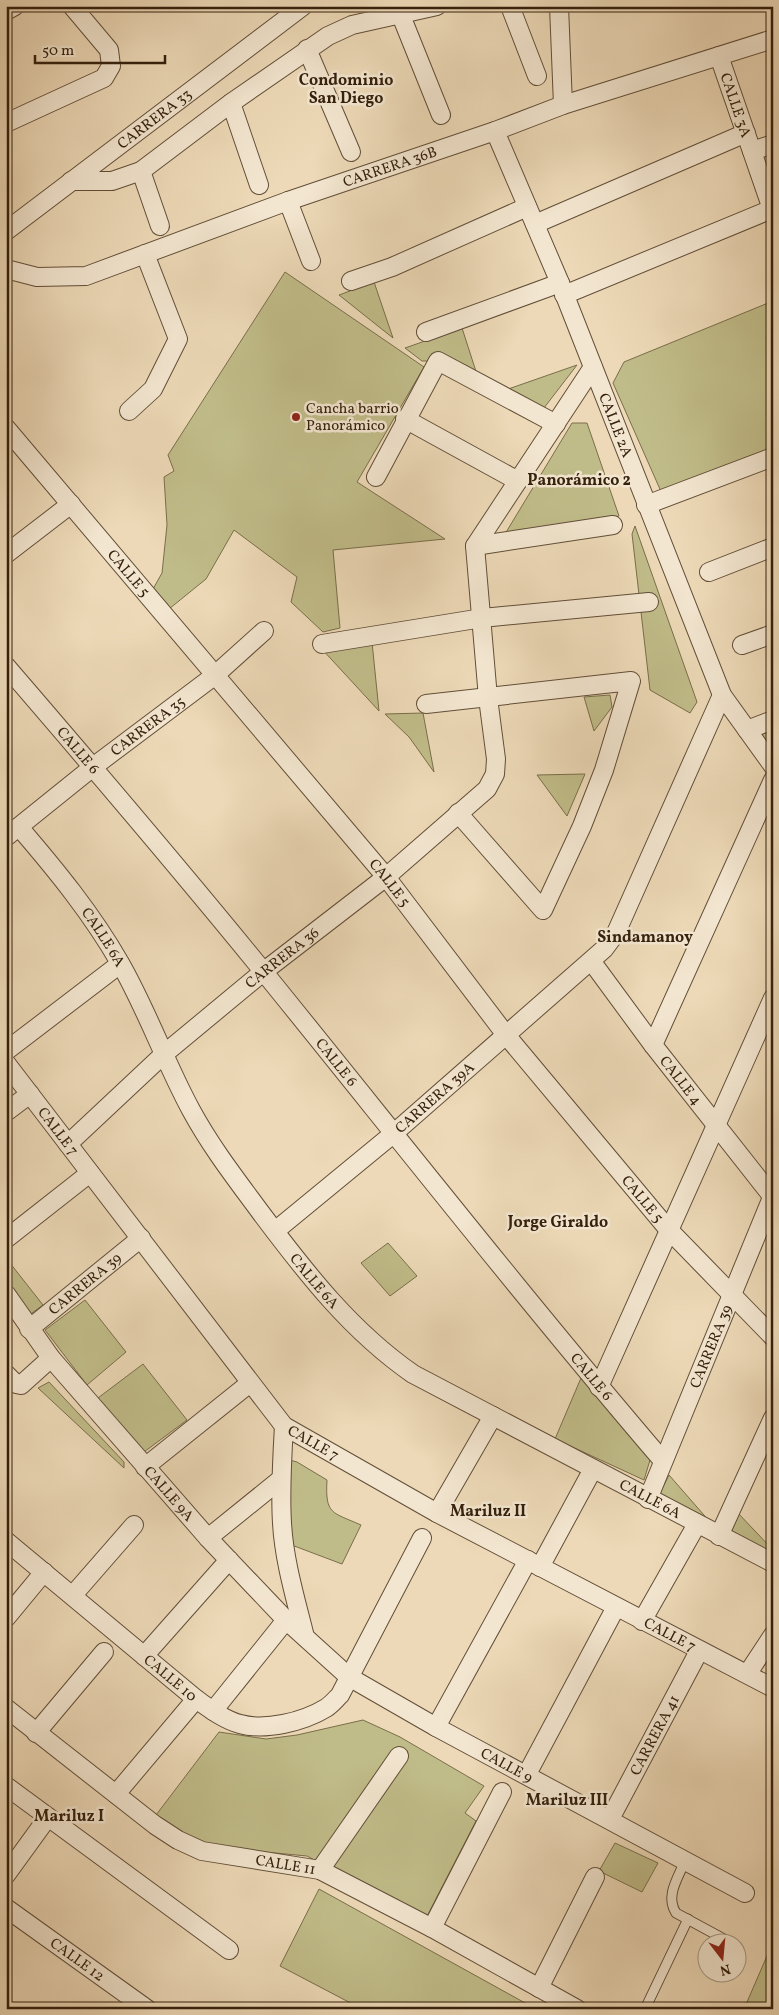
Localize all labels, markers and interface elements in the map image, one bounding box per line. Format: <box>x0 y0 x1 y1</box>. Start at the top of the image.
scale bar <box>35 32 165 64</box>
text: 50 m <box>42 41 74 62</box>
district label: Condominio San Diego <box>299 70 393 110</box>
street label: CALLE 3A <box>714 70 756 141</box>
street label: CARRERA 33 <box>113 85 197 155</box>
street label: CARRERA 36B <box>340 142 440 194</box>
street label: CALLE 2A <box>592 390 637 461</box>
place label: Cancha barrio Panorámico <box>306 399 399 437</box>
marker: Cancha barrio Panorámico <box>290 411 302 423</box>
district label: Panorámico 2 <box>527 470 631 492</box>
street label: CALLE 5 <box>101 546 154 602</box>
street label: CARRERA 35 <box>107 692 190 762</box>
street label: CALLE 6 <box>51 723 104 780</box>
street label: CALLE 5 <box>363 855 414 912</box>
street label: CALLE 6A <box>75 904 129 972</box>
street label: CARRERA 36 <box>241 923 324 994</box>
district label: Sindamanoy <box>597 927 693 949</box>
street label: CALLE 6 <box>310 1035 361 1092</box>
street label: CALLE 4 <box>654 1052 706 1111</box>
street label: CARRERA 39A <box>391 1058 480 1139</box>
street label: CALLE 7 <box>32 1104 83 1161</box>
street label: CALLE 5 <box>616 1171 668 1228</box>
district label: Jorge Giraldo <box>507 1212 608 1234</box>
street label: CARRERA 39 <box>45 1249 127 1321</box>
street label: CALLE 6A <box>284 1249 343 1315</box>
street label: CARRERA 39 <box>686 1302 739 1392</box>
street label: CALLE 6 <box>564 1349 617 1406</box>
street label: CALLE 7 <box>283 1421 342 1467</box>
street label: CALLE 9A <box>138 1462 198 1527</box>
street label: CALLE 6A <box>615 1475 685 1525</box>
district label: Mariluz II <box>450 1501 526 1523</box>
street label: CALLE 7 <box>640 1613 699 1658</box>
street label: CALLE 10 <box>138 1651 201 1707</box>
street label: CARRERA 41 <box>626 1692 686 1780</box>
street label: CALLE 9 <box>476 1744 536 1789</box>
district label: Mariluz III <box>526 1790 608 1812</box>
district label: Mariluz I <box>34 1806 104 1828</box>
street label: CALLE 11 <box>254 1851 317 1881</box>
north arrow <box>696 1932 746 1982</box>
street label: CALLE 12 <box>45 1934 108 1987</box>
text: N <box>718 1959 733 1980</box>

